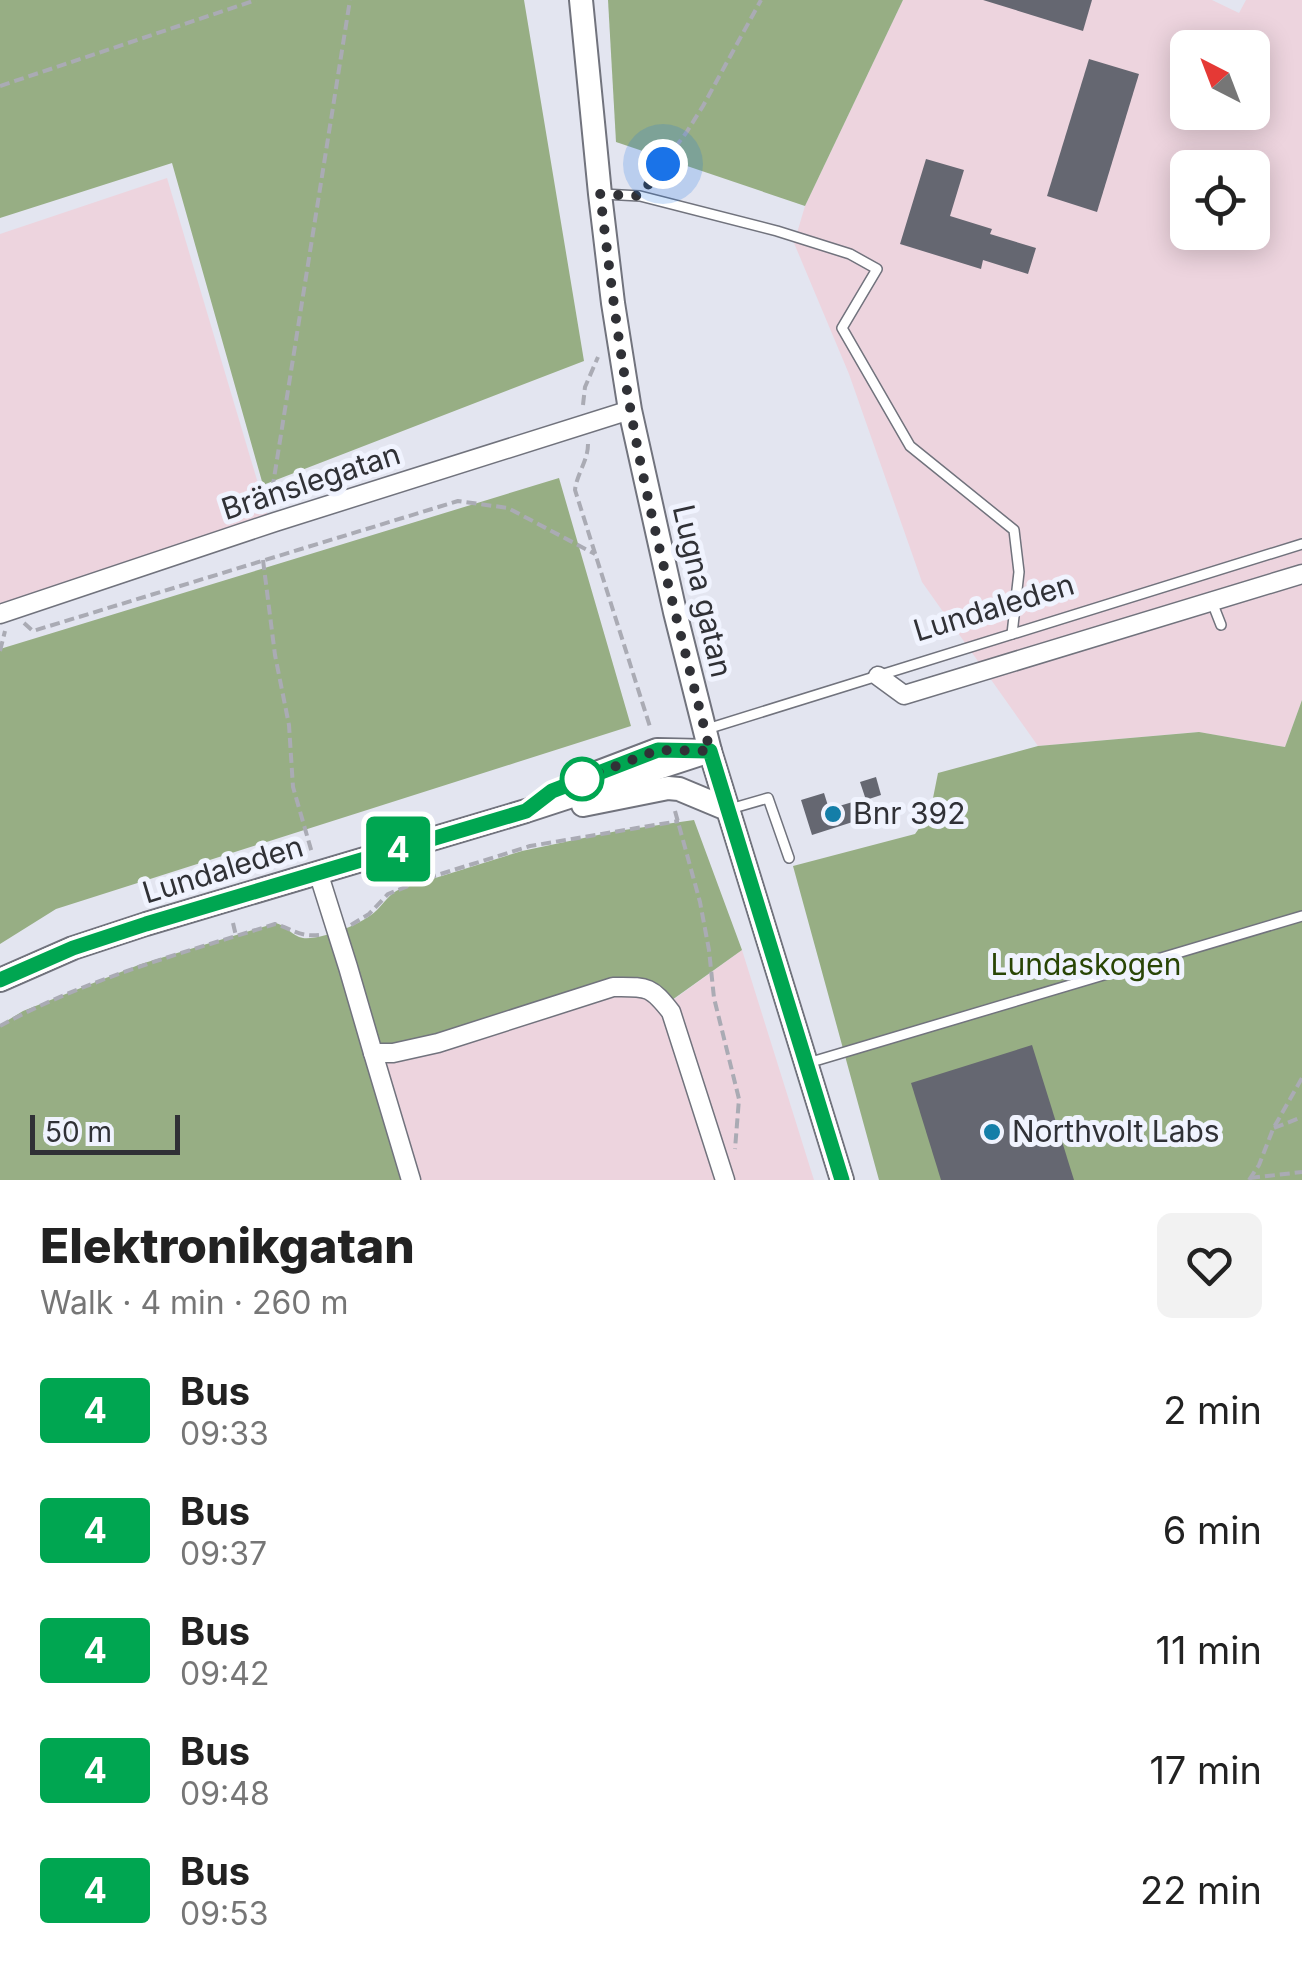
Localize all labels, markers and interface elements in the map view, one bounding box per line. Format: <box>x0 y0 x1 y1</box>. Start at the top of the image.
north arrow <box>1170 30 1270 130</box>
map controls <box>1170 30 1270 250</box>
your location <box>638 139 688 189</box>
button: locate <box>1170 150 1270 250</box>
street label: Bränslegatan <box>217 435 405 527</box>
street label: Lugna gatan <box>666 501 740 681</box>
street label: Lundaleden <box>909 566 1078 649</box>
unlabelled marker <box>561 758 603 800</box>
place label: Bnr 392 <box>853 795 966 831</box>
marker: Bnr 392 <box>822 803 844 825</box>
line badge: 4 <box>366 816 430 882</box>
street label: Lundaleden <box>138 828 307 911</box>
text: 4 <box>386 828 410 870</box>
park label: Lundaskogen <box>991 946 1181 982</box>
scale bar <box>30 1110 180 1154</box>
place label: Northvolt Labs <box>1012 1113 1220 1149</box>
text: 50 m <box>45 1115 112 1149</box>
marker: Northvolt Labs <box>981 1121 1003 1143</box>
button: heart <box>1157 1213 1262 1318</box>
text: Elektronikgatan <box>40 1216 415 1275</box>
text: Walk · 4 min · 260 m <box>40 1283 349 1322</box>
text: Bus <box>180 1368 250 1414</box>
text: 2 min <box>1163 1387 1262 1433</box>
text: 4 <box>83 1389 107 1431</box>
text: 09:33 <box>180 1414 269 1453</box>
text: Bus <box>180 1488 250 1534</box>
text: 6 min <box>1163 1507 1262 1553</box>
text: 4 <box>83 1509 107 1551</box>
text: 09:37 <box>180 1534 267 1573</box>
text: Bus <box>180 1608 250 1654</box>
text: 11 min <box>1155 1627 1262 1673</box>
text: 4 <box>83 1629 107 1671</box>
text: 09:42 <box>180 1654 269 1693</box>
text: Bus <box>180 1728 250 1774</box>
text: 17 min <box>1149 1747 1262 1793</box>
text: 4 <box>83 1749 107 1791</box>
text: 09:48 <box>180 1774 270 1813</box>
text: Bus <box>180 1848 250 1894</box>
text: 22 min <box>1140 1867 1262 1913</box>
text: 4 <box>83 1869 107 1911</box>
text: 09:53 <box>180 1894 268 1933</box>

